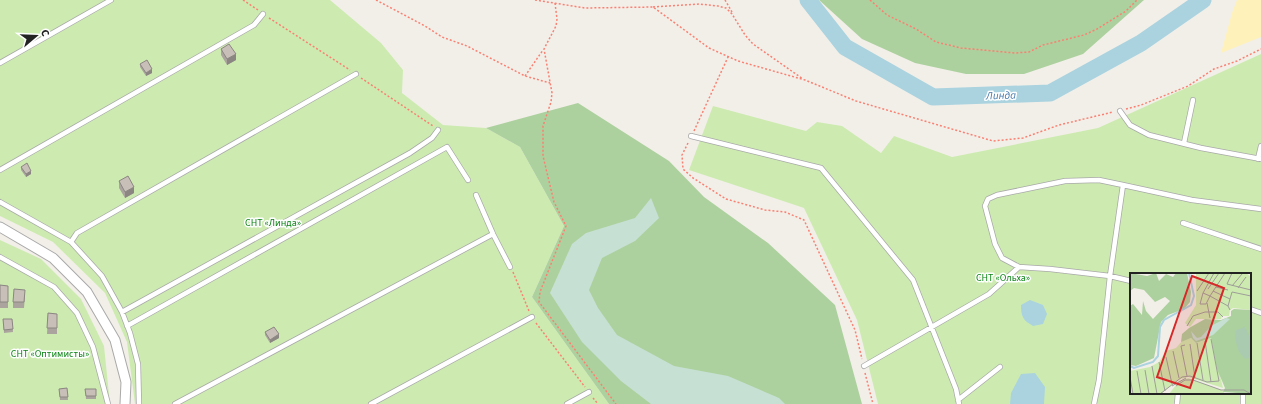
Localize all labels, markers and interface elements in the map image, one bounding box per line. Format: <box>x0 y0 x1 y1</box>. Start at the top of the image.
north arrow <box>16 16 56 56</box>
text: С <box>37 27 53 39</box>
water label: Линда <box>985 87 1016 104</box>
park label: СНТ «Линда» <box>245 216 301 230</box>
park label: СНТ «Ольха» <box>976 271 1030 285</box>
inset map <box>1130 273 1251 394</box>
park label: СНТ «Оптимисты» <box>11 347 89 361</box>

